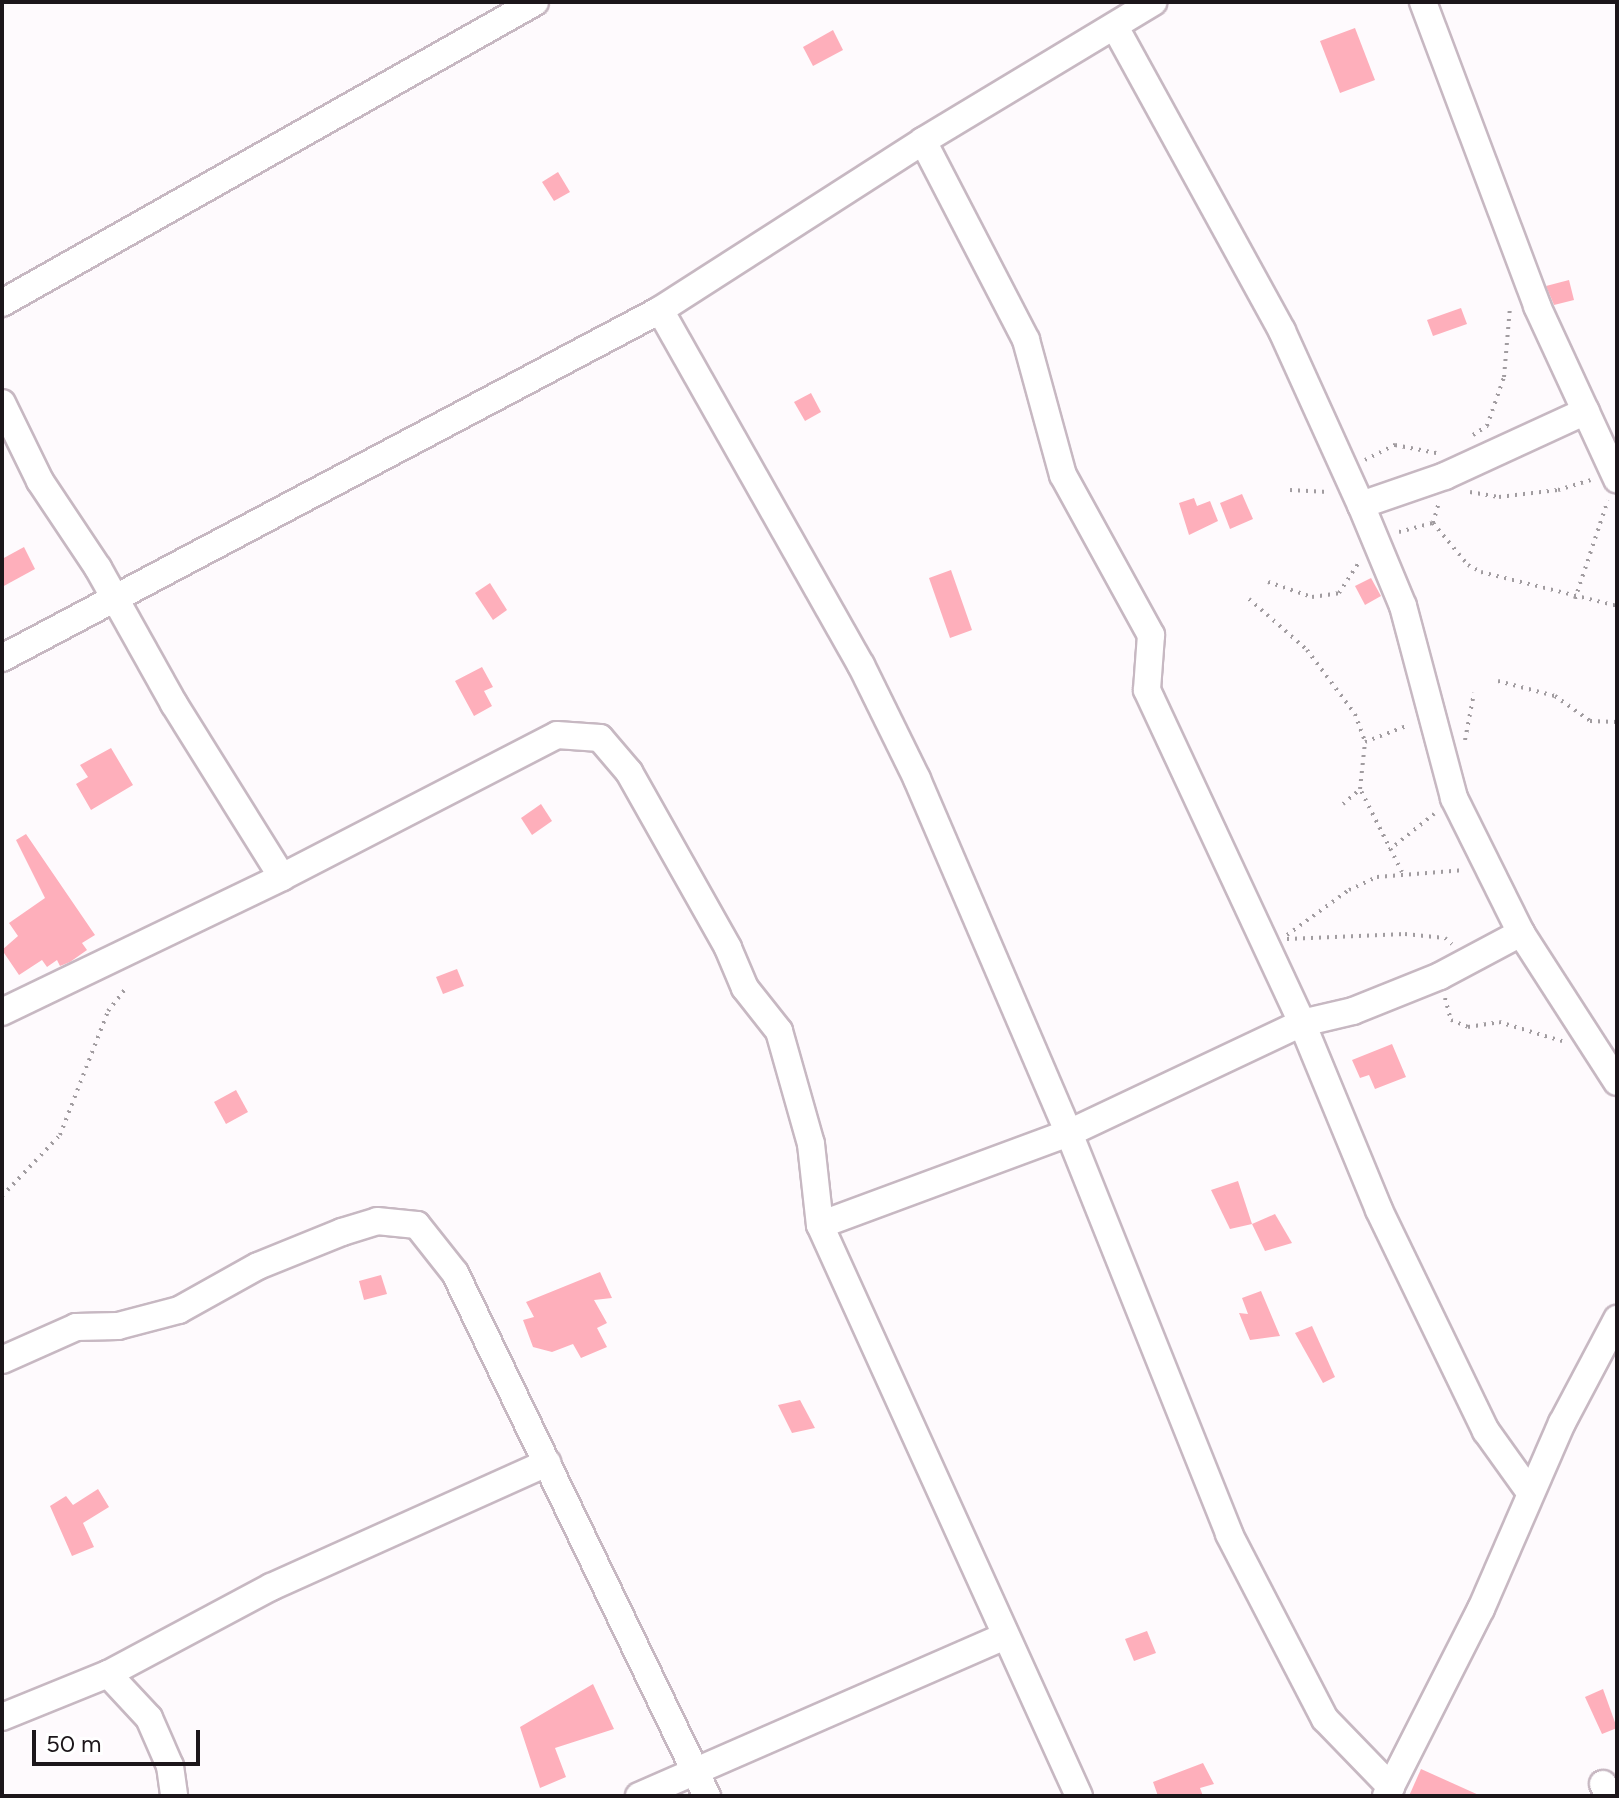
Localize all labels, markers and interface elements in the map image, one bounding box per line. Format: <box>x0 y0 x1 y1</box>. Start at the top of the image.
scale bar <box>36 1714 204 1764</box>
text: 50 m <box>46 1729 102 1758</box>

